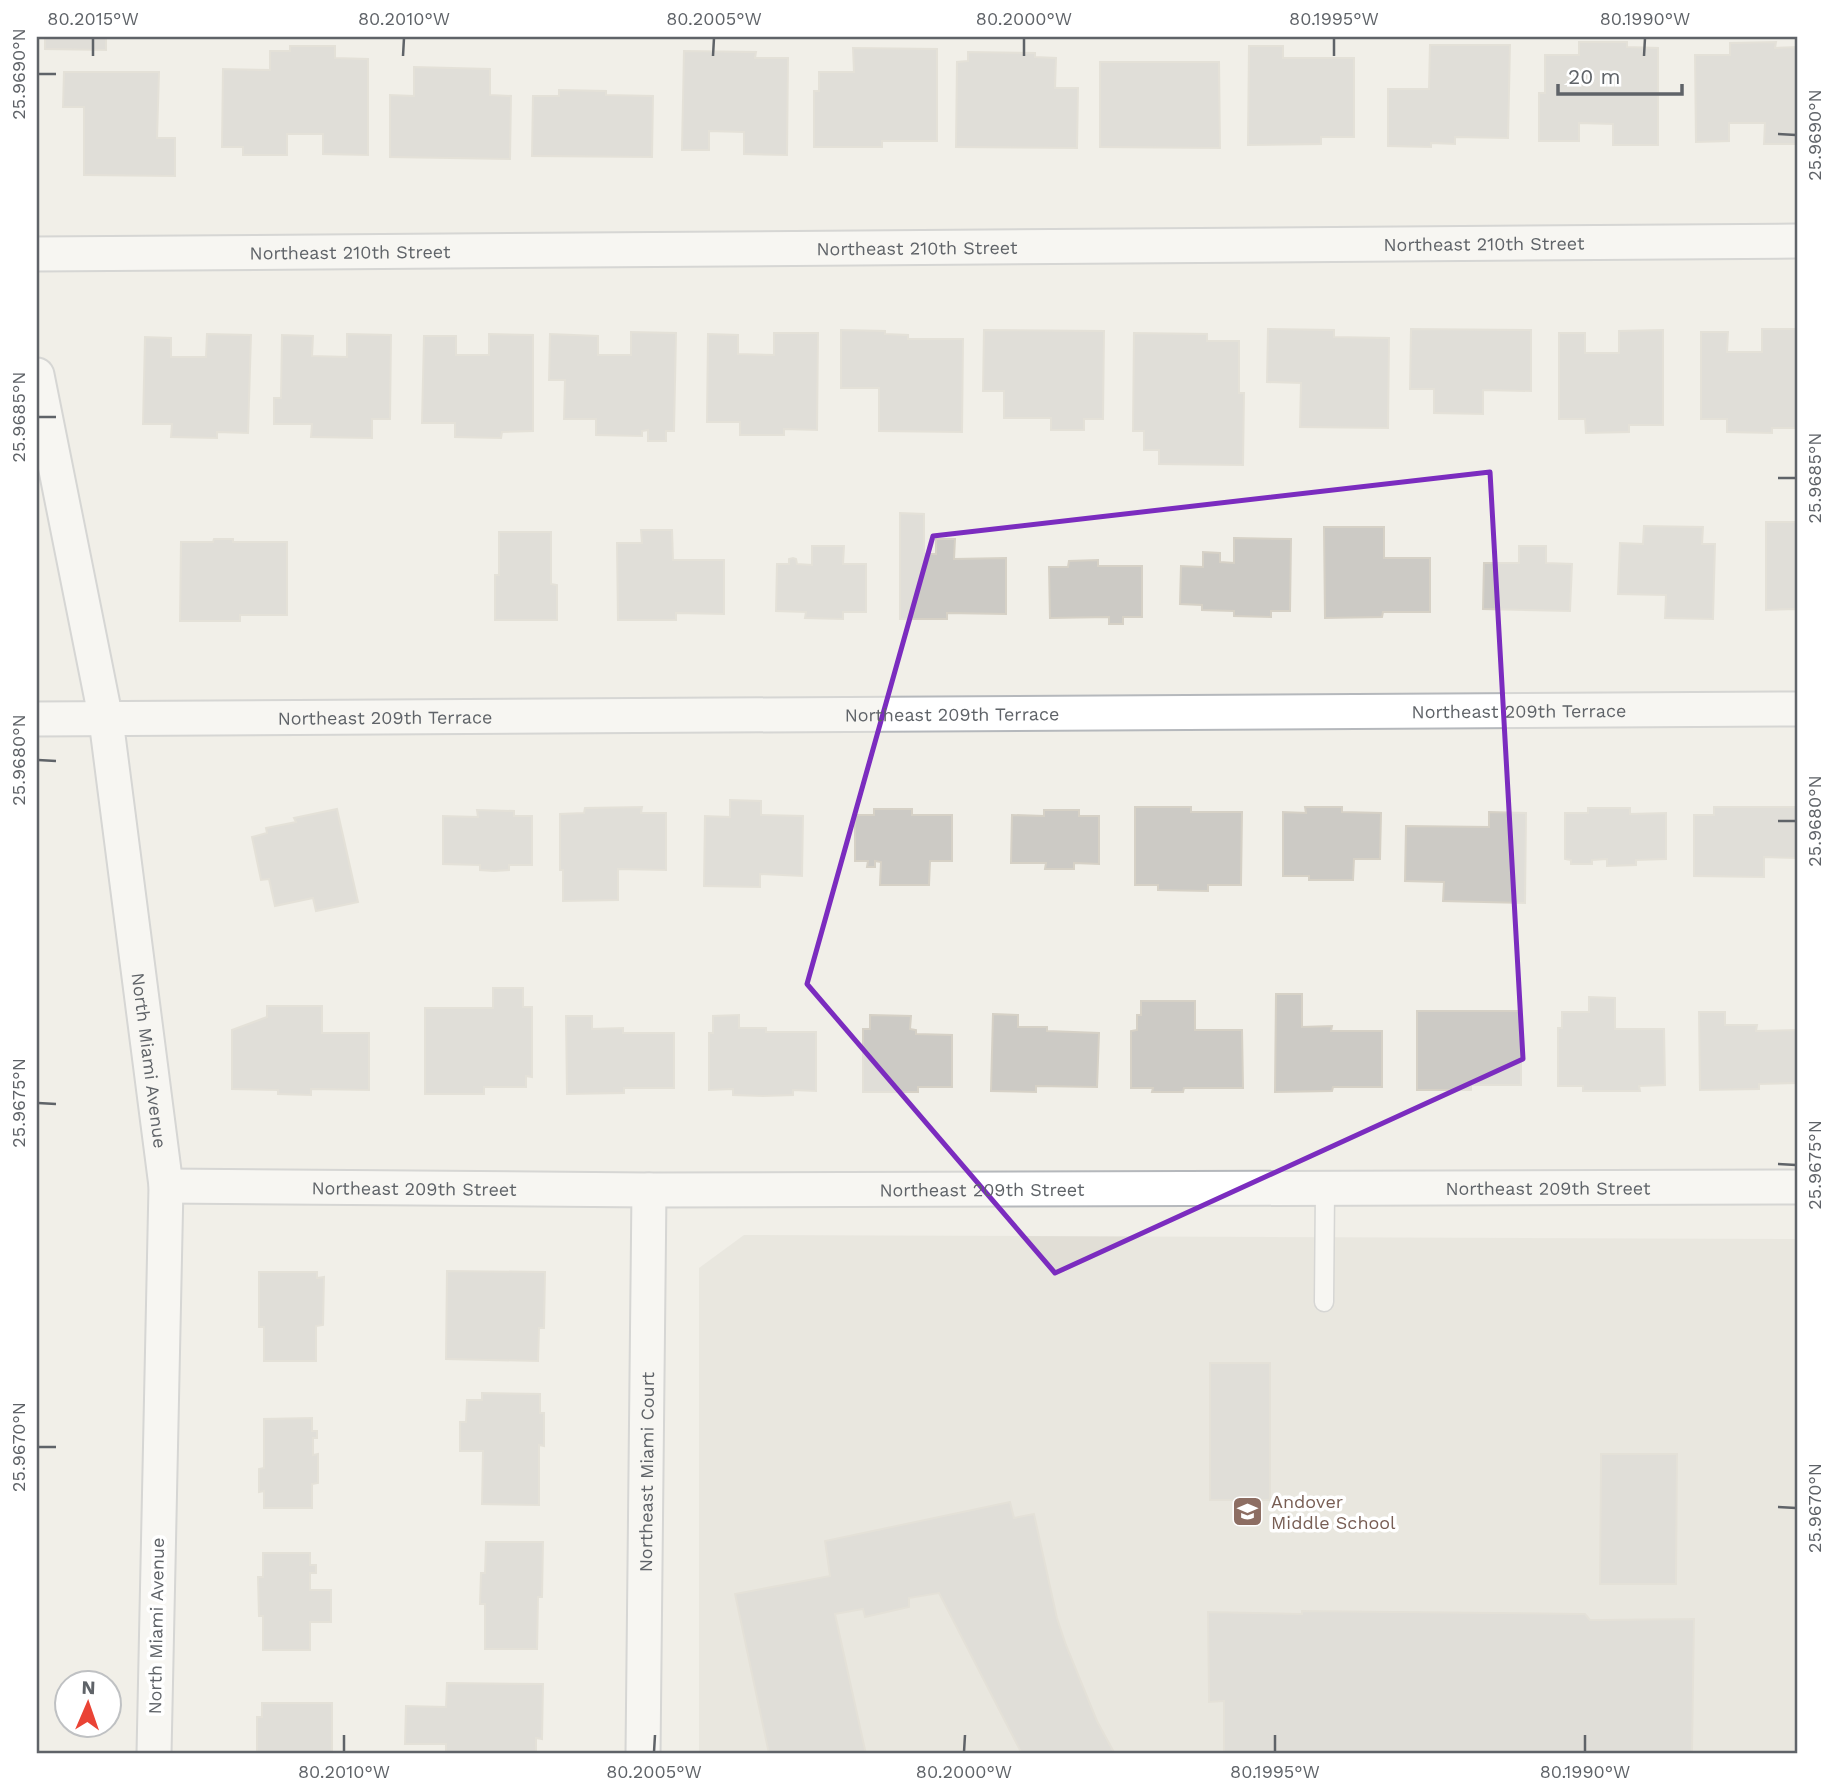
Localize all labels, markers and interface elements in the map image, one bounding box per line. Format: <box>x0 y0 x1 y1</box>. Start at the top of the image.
text: 80.2015°W <box>47 8 139 29</box>
text: 80.2010°W <box>358 8 450 29</box>
text: 80.2005°W <box>666 8 762 29</box>
text: 80.2000°W <box>976 8 1072 29</box>
text: 80.1995°W <box>1289 8 1379 29</box>
text: 80.1990°W <box>1600 8 1690 29</box>
text: 25.9690°N <box>8 28 29 120</box>
scale bar <box>1558 52 1682 96</box>
text: 20 m <box>1568 64 1620 89</box>
text: 25.9690°N <box>1804 89 1825 181</box>
street label: Northeast 210th Street <box>1383 232 1585 255</box>
street label: Northeast 210th Street <box>816 236 1018 259</box>
street label: Northeast 210th Street <box>249 240 451 263</box>
text: 25.9685°N <box>8 372 29 462</box>
text: 25.9685°N <box>1804 433 1825 523</box>
street label: Northeast 209th Terrace <box>1412 699 1626 722</box>
street label: Northeast 209th Terrace <box>845 703 1059 725</box>
street label: Northeast 209th Terrace <box>278 706 492 728</box>
text: 25.9680°N <box>8 714 29 806</box>
text: 25.9680°N <box>1804 775 1825 867</box>
street label: North Miami Avenue <box>128 971 172 1149</box>
text: 25.9675°N <box>8 1058 29 1148</box>
text: 25.9675°N <box>1804 1120 1825 1210</box>
street label: Northeast 209th Street <box>311 1177 517 1199</box>
street label: Northeast 209th Street <box>1445 1177 1651 1198</box>
street label: Northeast 209th Street <box>879 1178 1085 1200</box>
street label: Northeast Miami Court <box>634 1371 658 1572</box>
text: 25.9670°N <box>8 1402 29 1492</box>
text: 25.9670°N <box>1804 1463 1825 1553</box>
place label: Andover Middle School <box>1271 1491 1396 1533</box>
school or university icon: Andover Middle School <box>1231 1494 1265 1528</box>
street label: North Miami Avenue <box>144 1537 168 1715</box>
north arrow <box>52 1668 122 1738</box>
text: N <box>81 1676 96 1699</box>
text: 80.2010°W <box>298 1761 390 1782</box>
text: 80.2005°W <box>606 1761 702 1782</box>
text: 80.2000°W <box>916 1761 1012 1782</box>
text: 80.1995°W <box>1230 1761 1320 1782</box>
text: 80.1990°W <box>1540 1761 1630 1782</box>

